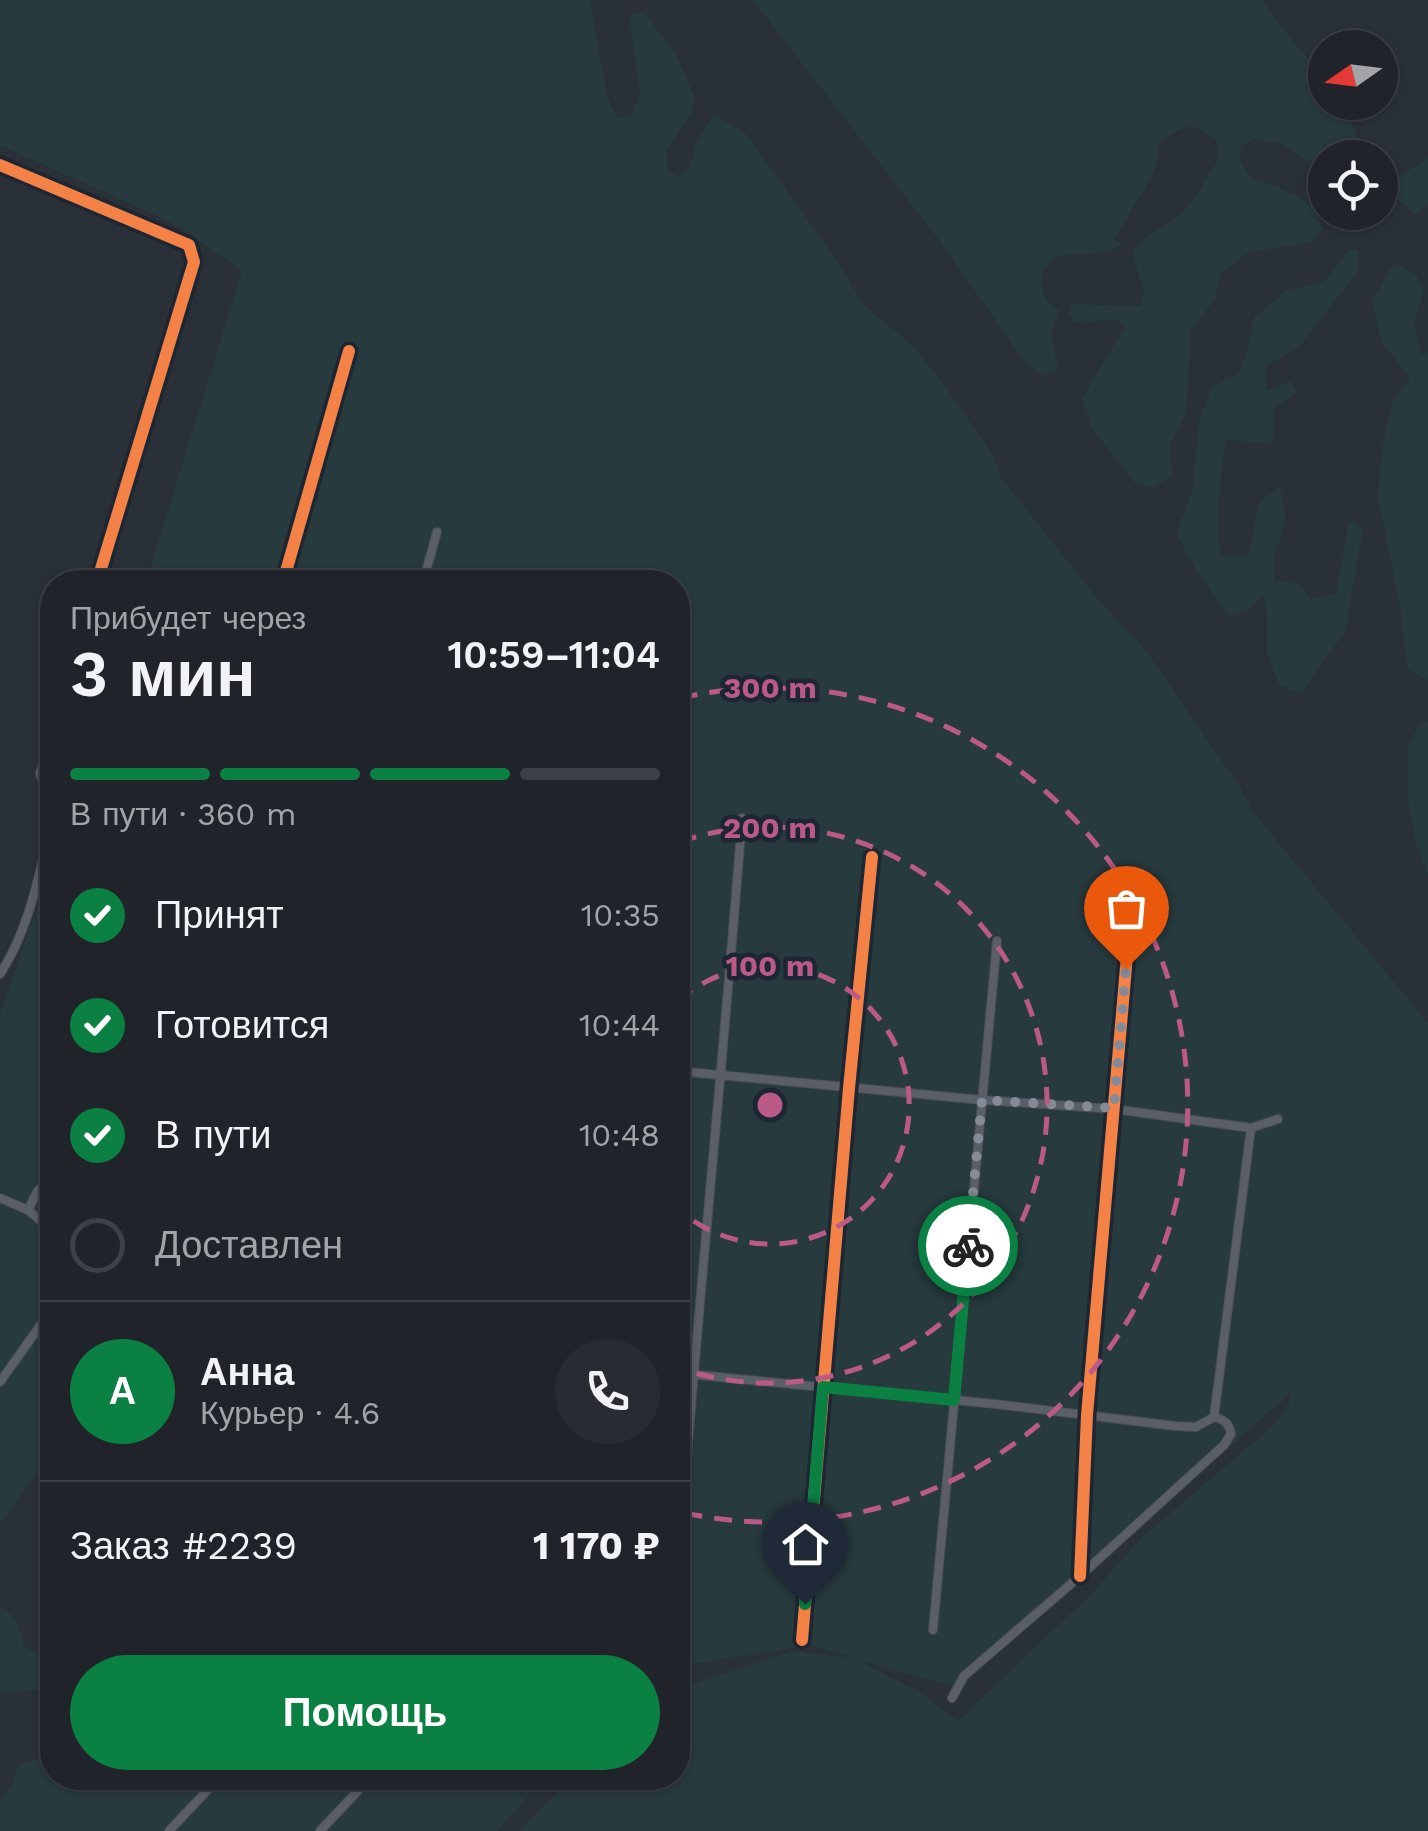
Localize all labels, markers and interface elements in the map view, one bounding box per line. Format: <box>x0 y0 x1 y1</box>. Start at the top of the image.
north arrow <box>1308 30 1398 120</box>
map controls <box>1308 30 1398 230</box>
button: locate <box>1308 140 1398 230</box>
text: Прибудет через <box>70 599 306 637</box>
text: 10:59–11:04 <box>447 633 660 677</box>
text: 3 мин <box>70 636 255 712</box>
text: 300 m <box>723 670 817 705</box>
text: В пути · 360 m <box>70 795 297 833</box>
text: 200 m <box>723 810 817 845</box>
pin <box>1084 866 1169 969</box>
icon: bag <box>1099 881 1154 936</box>
icon: check <box>70 888 125 943</box>
text: Принят <box>155 893 284 937</box>
text: 10:35 <box>581 896 660 934</box>
text: 100 m <box>726 948 814 983</box>
icon: check <box>70 998 125 1053</box>
text: Готовится <box>155 1003 329 1047</box>
text: 10:44 <box>579 1006 660 1044</box>
centre of rings <box>752 1087 788 1123</box>
icon: check <box>70 1108 125 1163</box>
text: В пути <box>155 1113 272 1157</box>
text: 10:48 <box>579 1116 660 1154</box>
courier <box>918 1196 1018 1296</box>
icon: bike <box>941 1219 996 1274</box>
text: Доставлен <box>155 1223 343 1267</box>
button: phone <box>555 1339 660 1444</box>
text: Анна <box>200 1350 294 1394</box>
text: А <box>109 1369 136 1413</box>
text: Курьер · 4.6 <box>200 1394 380 1432</box>
pin <box>763 1502 848 1605</box>
icon: home <box>778 1517 833 1572</box>
text: Заказ #2239 <box>70 1524 297 1568</box>
text: 1 170 ₽ <box>533 1524 660 1568</box>
button: Помощь <box>70 1655 660 1770</box>

